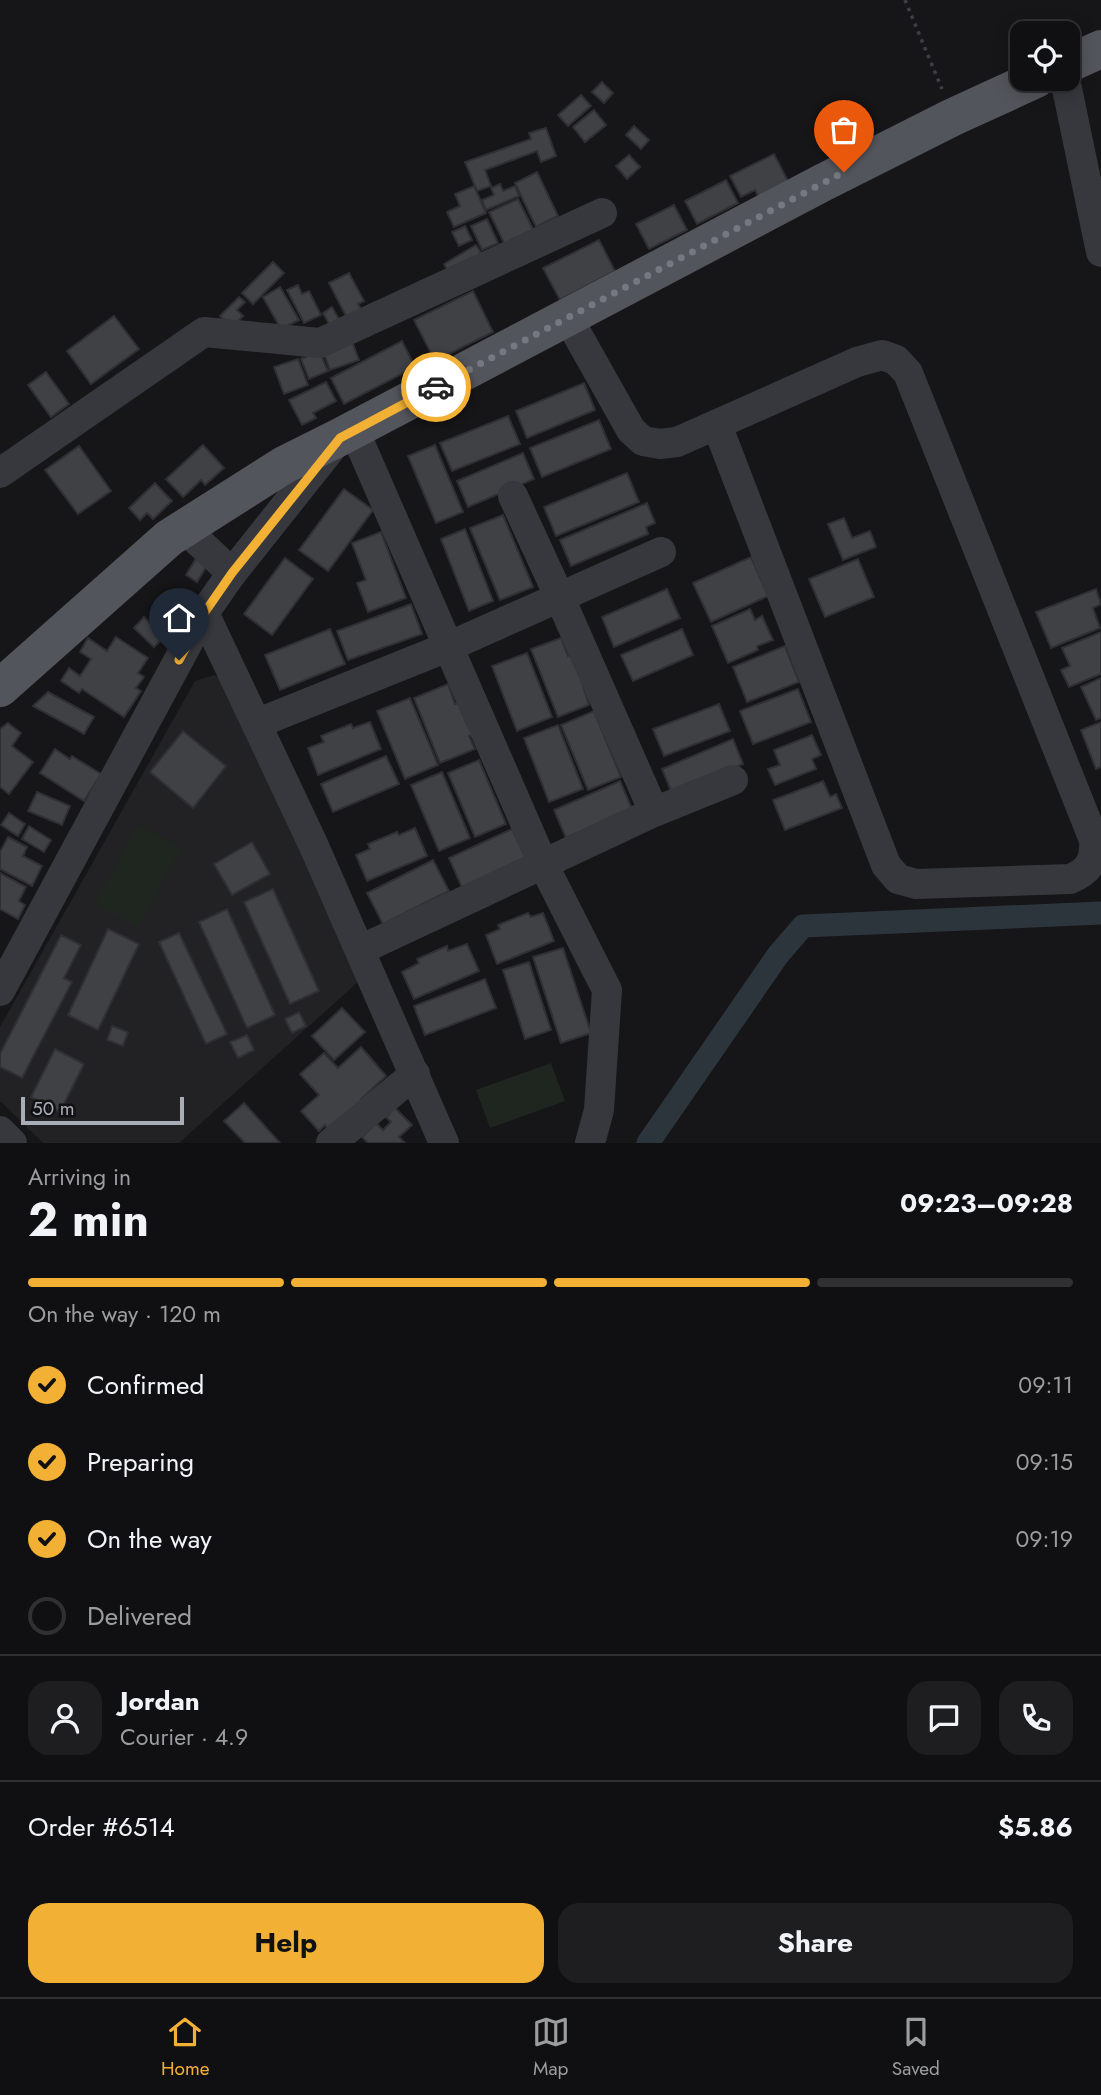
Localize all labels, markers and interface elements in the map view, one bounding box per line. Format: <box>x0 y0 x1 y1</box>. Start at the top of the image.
map controls <box>1010 21 1080 91</box>
button: locate <box>1010 21 1080 91</box>
pin <box>814 100 874 172</box>
icon: bag <box>825 111 863 149</box>
courier <box>401 352 471 422</box>
icon: car <box>417 368 455 406</box>
pin <box>149 588 209 660</box>
icon: home <box>160 599 198 637</box>
scale bar <box>21 1094 184 1126</box>
text: 50 m <box>32 1095 75 1122</box>
text: Arriving in <box>28 1160 131 1194</box>
text: 09:23–09:28 <box>900 1184 1073 1222</box>
text: 2 min <box>28 1187 149 1253</box>
text: On the way · 120 m <box>28 1297 221 1331</box>
icon: check <box>28 1366 66 1404</box>
text: Confirmed <box>87 1366 204 1404</box>
text: 09:11 <box>1018 1368 1073 1402</box>
icon: check <box>28 1443 66 1481</box>
text: Preparing <box>87 1443 194 1481</box>
text: 09:15 <box>1016 1445 1073 1479</box>
icon: check <box>28 1520 66 1558</box>
text: On the way <box>87 1520 212 1558</box>
text: 09:19 <box>1015 1522 1073 1556</box>
text: Delivered <box>87 1597 192 1635</box>
button: person <box>28 1681 102 1755</box>
button: chat <box>907 1681 981 1755</box>
button: phone <box>999 1681 1073 1755</box>
text: Jordan <box>120 1682 200 1720</box>
text: Courier · 4.9 <box>120 1720 248 1754</box>
text: Order #6514 <box>28 1808 175 1846</box>
text: $5.86 <box>998 1808 1073 1846</box>
button: Help <box>28 1903 544 1983</box>
button: Share <box>558 1903 1073 1983</box>
tab: Home <box>161 2013 210 2082</box>
tab: Map <box>532 2013 570 2082</box>
tab: Saved <box>892 2013 940 2082</box>

